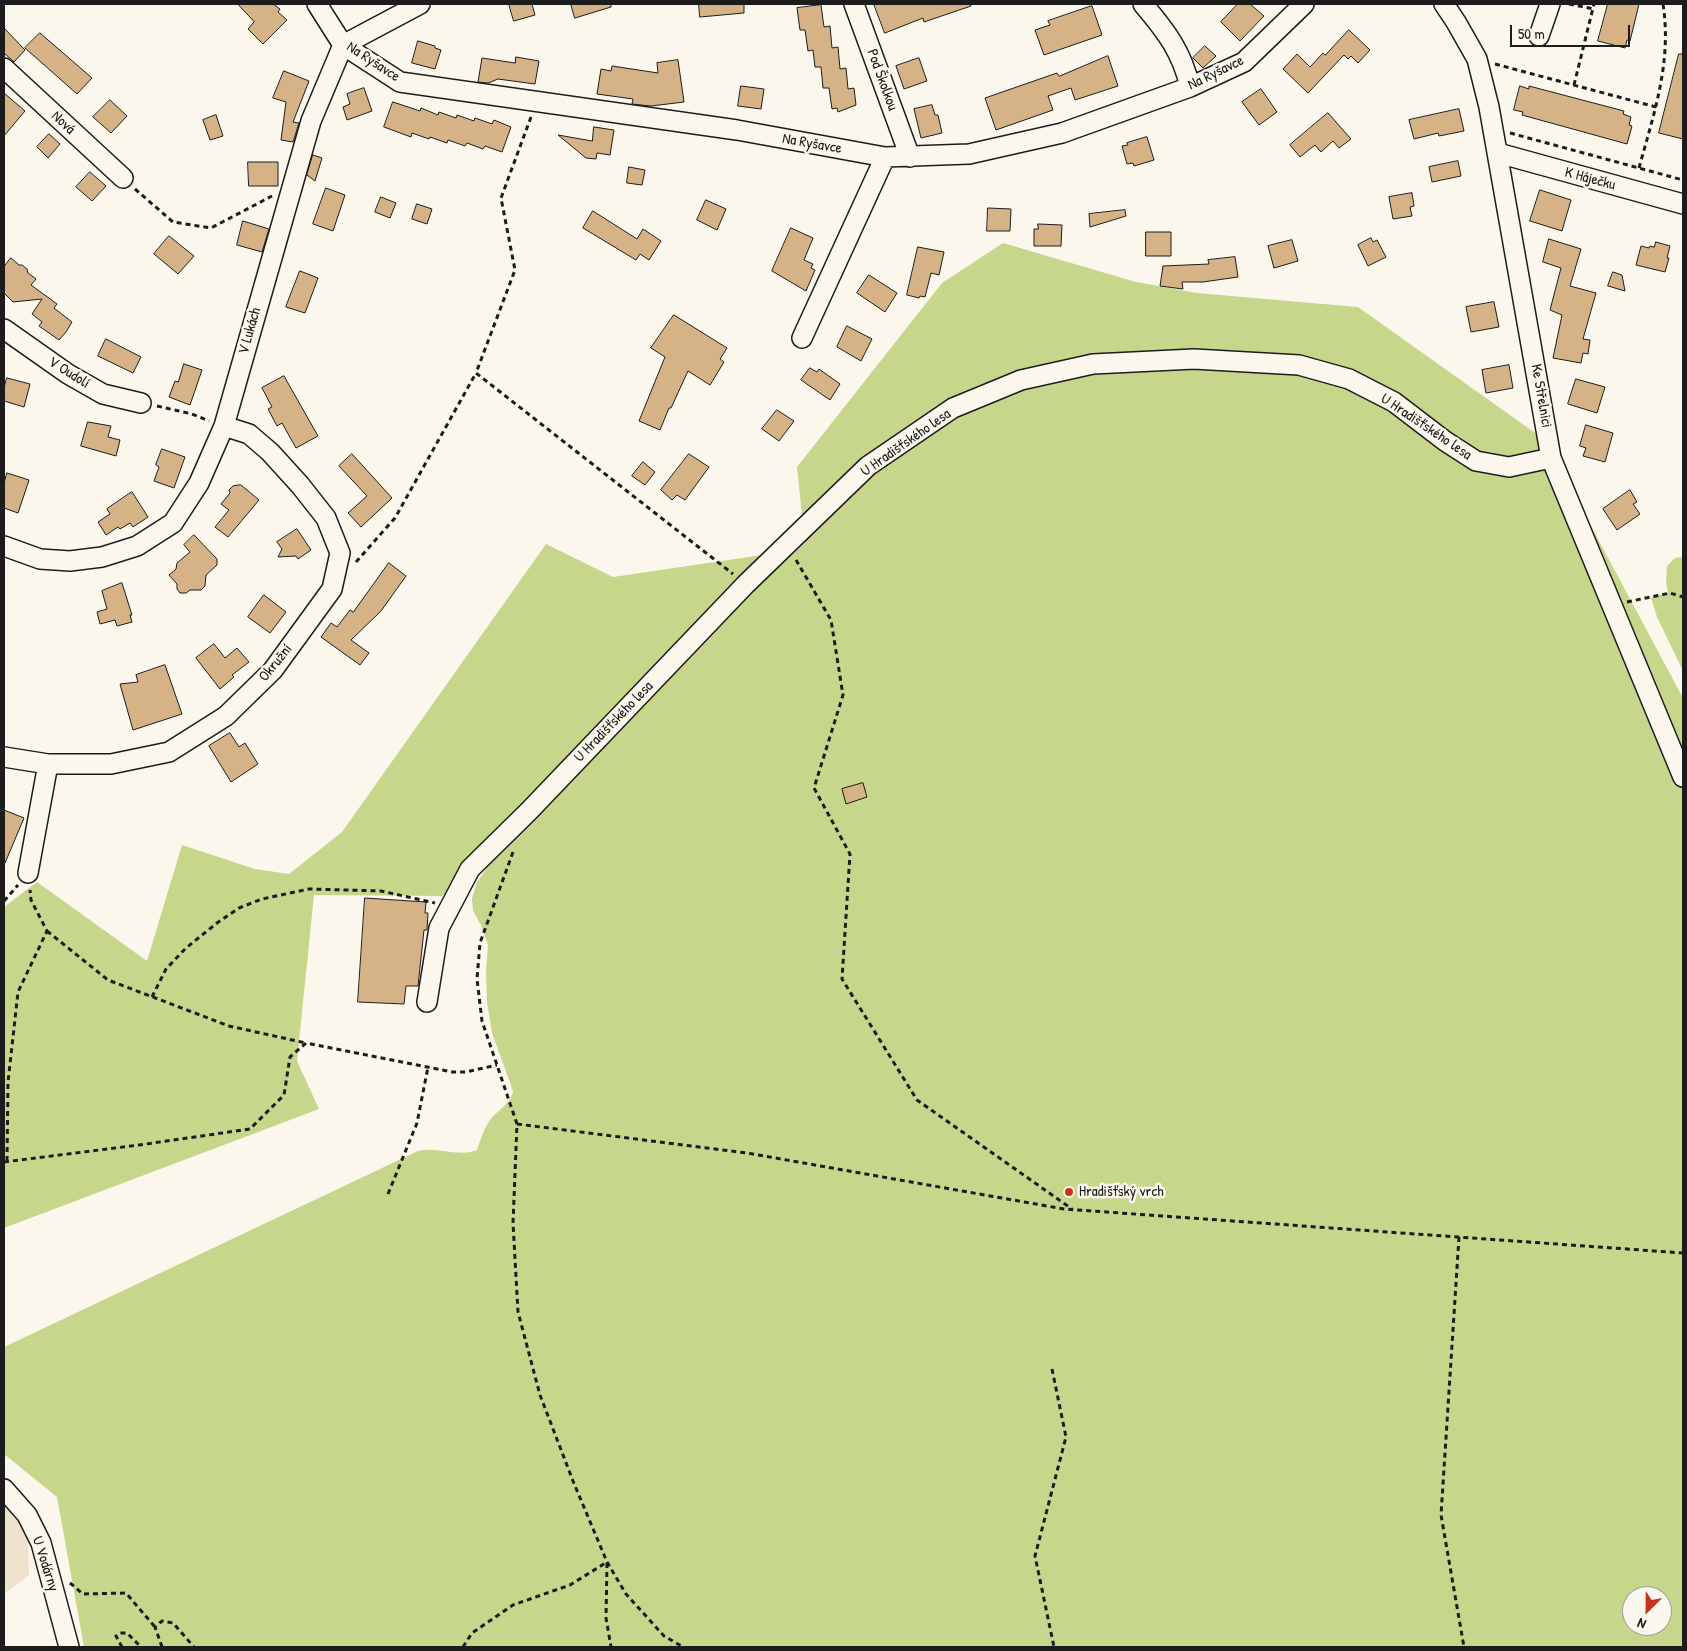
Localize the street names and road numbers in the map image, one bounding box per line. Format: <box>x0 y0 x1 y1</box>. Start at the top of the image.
street label: Na Ryšavce <box>343 38 403 86</box>
street label: Pod Školkou <box>863 47 901 113</box>
street label: Na Ryšavce <box>1185 52 1247 94</box>
street label: Nová <box>47 108 79 138</box>
street label: Na Ryšavce <box>781 130 843 158</box>
street label: K Háječku <box>1563 164 1617 194</box>
street label: V Lukách <box>235 306 265 356</box>
street label: V Oudolí <box>45 353 93 393</box>
street label: Ke Střelnici <box>1527 363 1555 429</box>
street label: U Hradišťského lesa <box>1377 390 1475 464</box>
street label: U Hradišťského lesa <box>857 405 955 481</box>
street label: Okružní <box>256 641 296 685</box>
street label: U Hradišťského lesa <box>571 678 657 766</box>
street label: U Vodárny <box>28 1534 62 1594</box>

